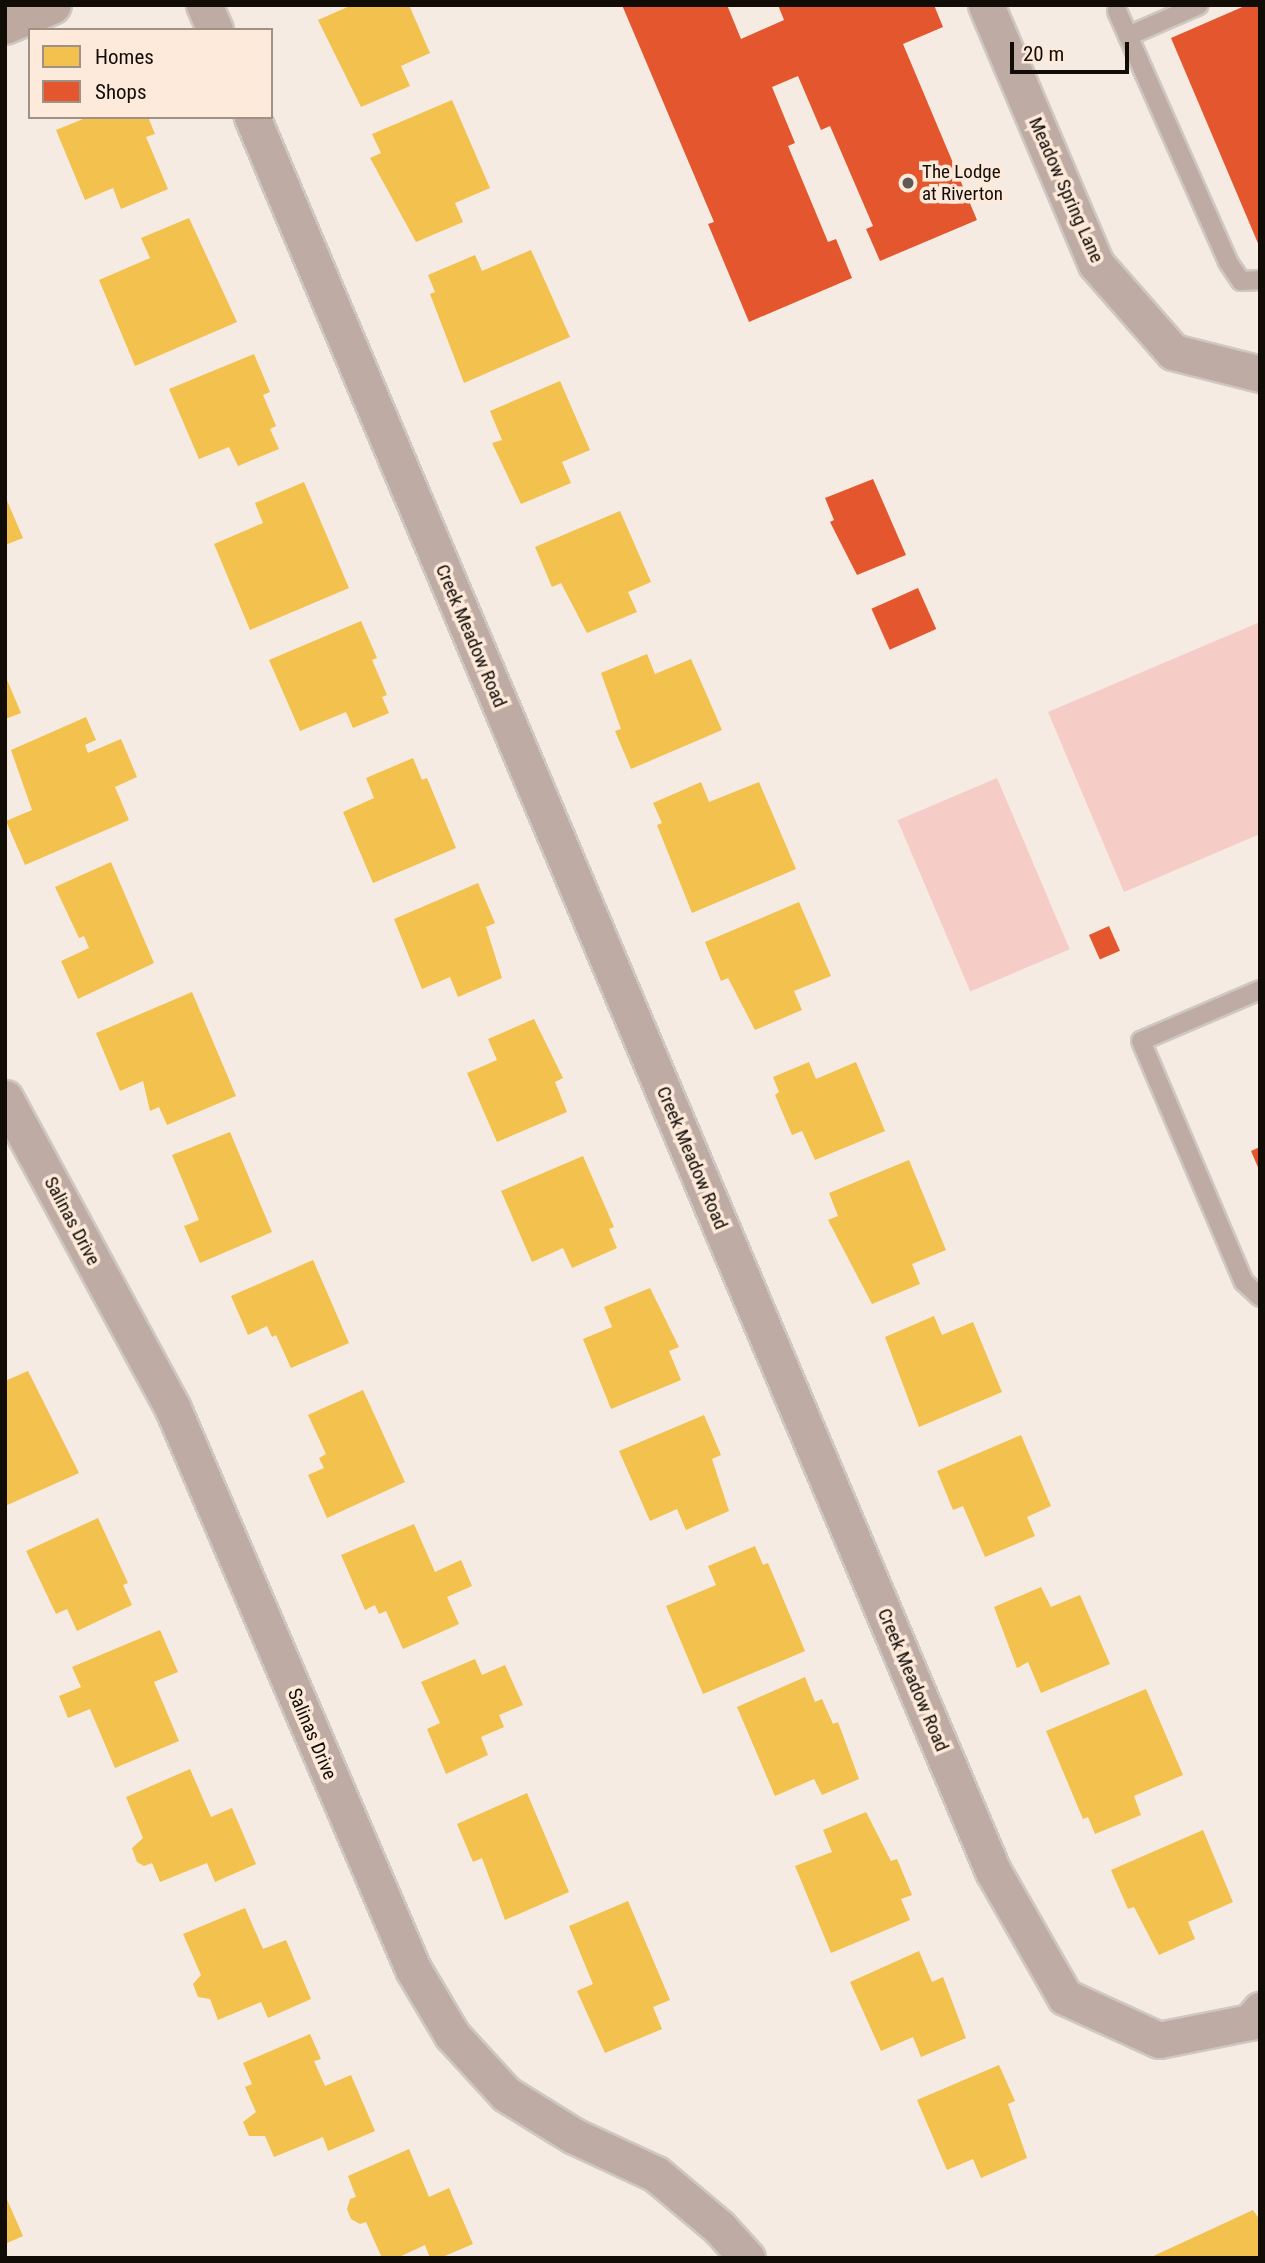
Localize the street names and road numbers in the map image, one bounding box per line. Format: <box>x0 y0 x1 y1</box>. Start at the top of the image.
street label: Meadow Spring Lane <box>1024 114 1108 266</box>
street label: Creek Meadow Road <box>431 561 511 711</box>
street label: Creek Meadow Road <box>652 1083 732 1233</box>
street label: Salinas Drive <box>39 1173 105 1269</box>
street label: Creek Meadow Road <box>873 1605 953 1755</box>
street label: Salinas Drive <box>283 1685 341 1783</box>

